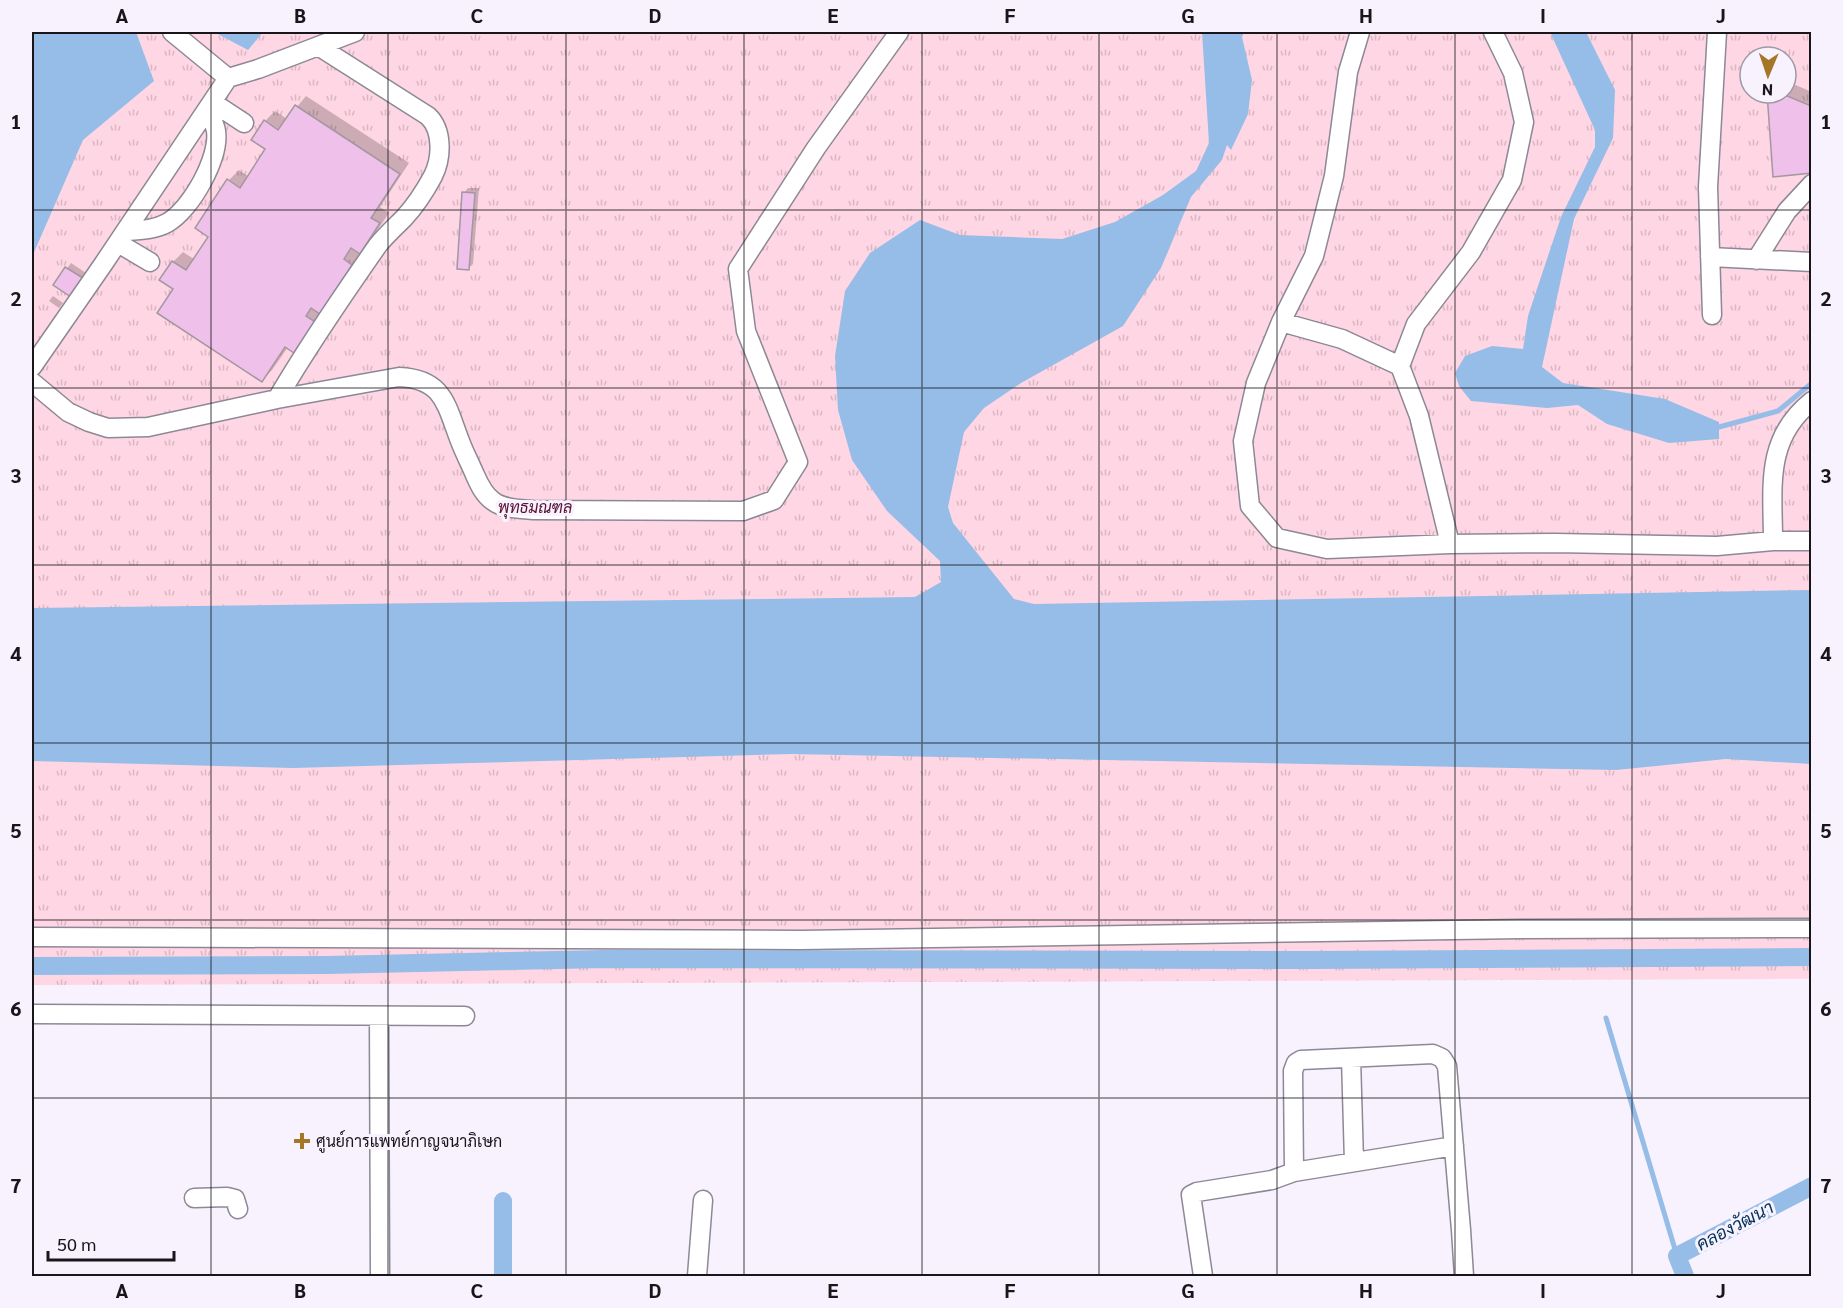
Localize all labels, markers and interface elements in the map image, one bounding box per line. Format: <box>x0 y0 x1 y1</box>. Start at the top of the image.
text: A <box>116 2 129 28</box>
text: B <box>294 2 306 28</box>
text: C <box>471 2 483 28</box>
text: D <box>649 2 662 28</box>
text: E <box>827 2 839 28</box>
text: F <box>1004 2 1016 28</box>
text: G <box>1181 2 1195 28</box>
text: H <box>1359 2 1373 28</box>
text: I <box>1540 2 1546 28</box>
text: J <box>1716 2 1726 28</box>
north arrow <box>1738 45 1798 105</box>
text: N <box>1762 80 1773 101</box>
text: 1 <box>10 108 22 134</box>
text: 1 <box>1820 108 1832 134</box>
text: 2 <box>10 285 22 311</box>
text: 2 <box>1820 285 1832 311</box>
text: 3 <box>10 462 22 488</box>
text: 3 <box>1820 462 1832 488</box>
park label: พุทธมณฑล <box>498 496 572 519</box>
text: 4 <box>10 640 22 666</box>
text: 4 <box>1820 640 1832 666</box>
text: 5 <box>10 817 22 843</box>
text: 5 <box>1820 817 1832 843</box>
text: 6 <box>10 995 22 1021</box>
text: 6 <box>1820 995 1832 1021</box>
place label: ศูนย์การแพทย์กาญจนาภิเษก <box>316 1129 502 1153</box>
marker: ศูนย์การแพทย์กาญจนาภิเษก <box>293 1132 311 1150</box>
text: 7 <box>10 1172 22 1198</box>
text: 7 <box>1820 1172 1832 1198</box>
water label: คลองวัฒนา <box>1692 1195 1777 1255</box>
scale bar <box>48 1224 174 1262</box>
text: 50 m <box>57 1232 96 1255</box>
text: A <box>116 1277 129 1303</box>
text: B <box>294 1277 306 1303</box>
text: C <box>471 1277 483 1303</box>
text: D <box>649 1277 662 1303</box>
text: E <box>827 1277 839 1303</box>
text: F <box>1004 1277 1016 1303</box>
text: G <box>1181 1277 1195 1303</box>
text: H <box>1359 1277 1373 1303</box>
text: I <box>1540 1277 1546 1303</box>
text: J <box>1716 1277 1726 1303</box>

